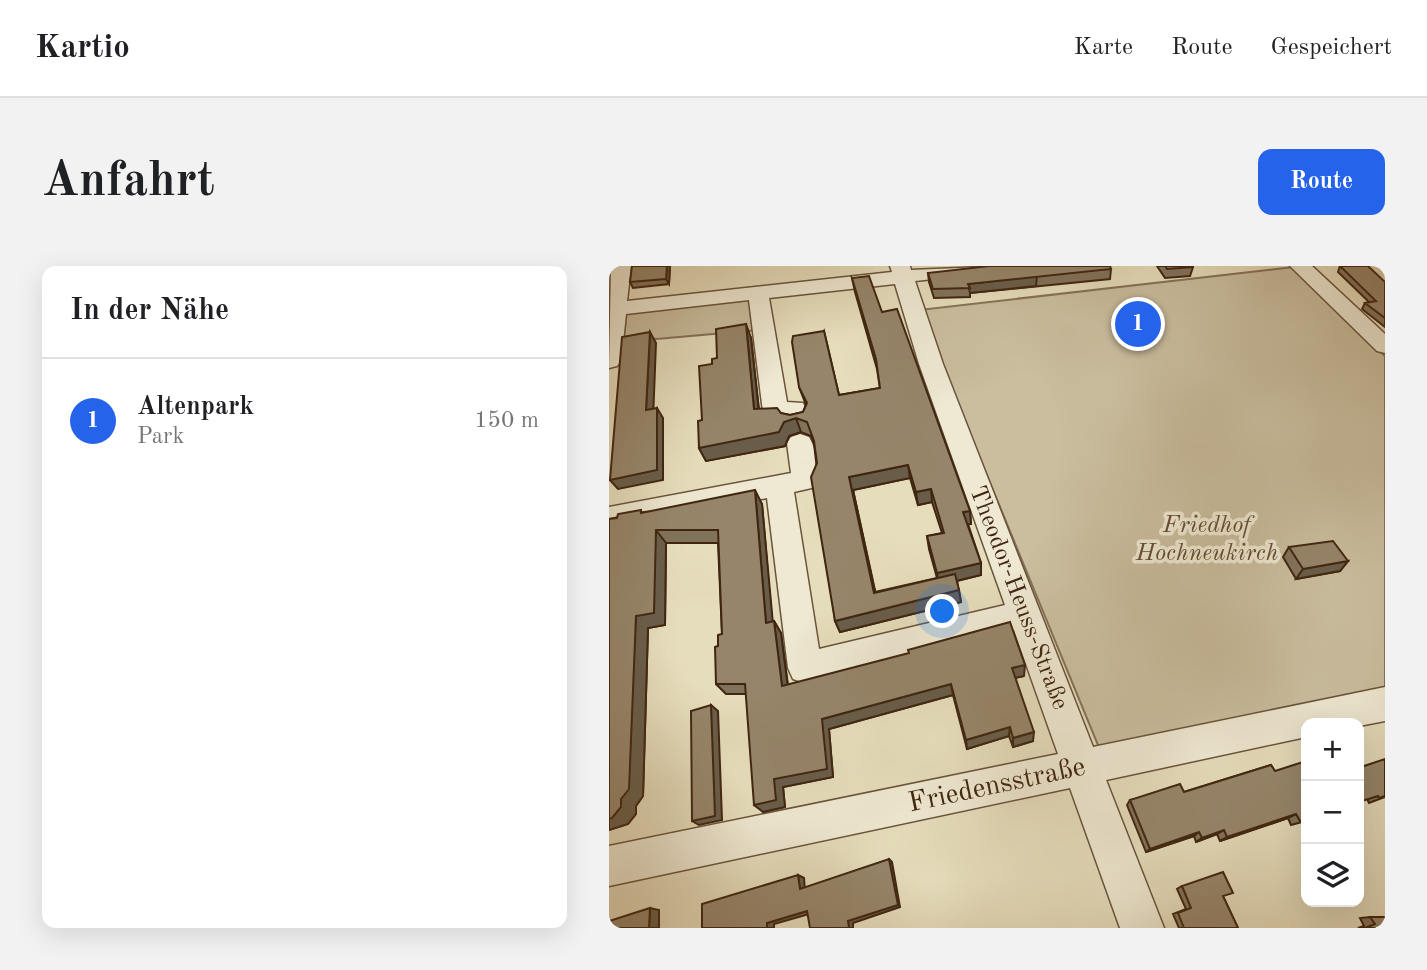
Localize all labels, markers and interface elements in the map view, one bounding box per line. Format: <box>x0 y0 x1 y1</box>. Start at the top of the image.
text: Kartio <box>35 32 130 65</box>
text: Karte <box>1074 36 1133 60</box>
text: Route <box>1171 36 1233 60</box>
text: Gespeichert <box>1271 36 1392 60</box>
button: Route <box>1258 149 1385 215</box>
text: Anfahrt <box>42 158 215 207</box>
text: In der Nähe <box>70 296 229 326</box>
pin: 1 <box>1115 298 1161 350</box>
text: Altenpark <box>137 394 254 420</box>
text: 1 <box>86 409 100 432</box>
text: 150 m <box>474 409 539 432</box>
text: Park <box>137 425 184 448</box>
street label: Theodor-Heuss-Straße <box>964 483 1072 713</box>
park label: Friedhof Hochneukirch <box>1135 514 1278 566</box>
your location <box>925 594 959 628</box>
map controls <box>1301 718 1364 907</box>
button: + <box>1301 718 1364 781</box>
street label: Friedensstraße <box>906 754 1088 818</box>
button: − <box>1301 781 1364 844</box>
button: layers <box>1301 844 1364 907</box>

